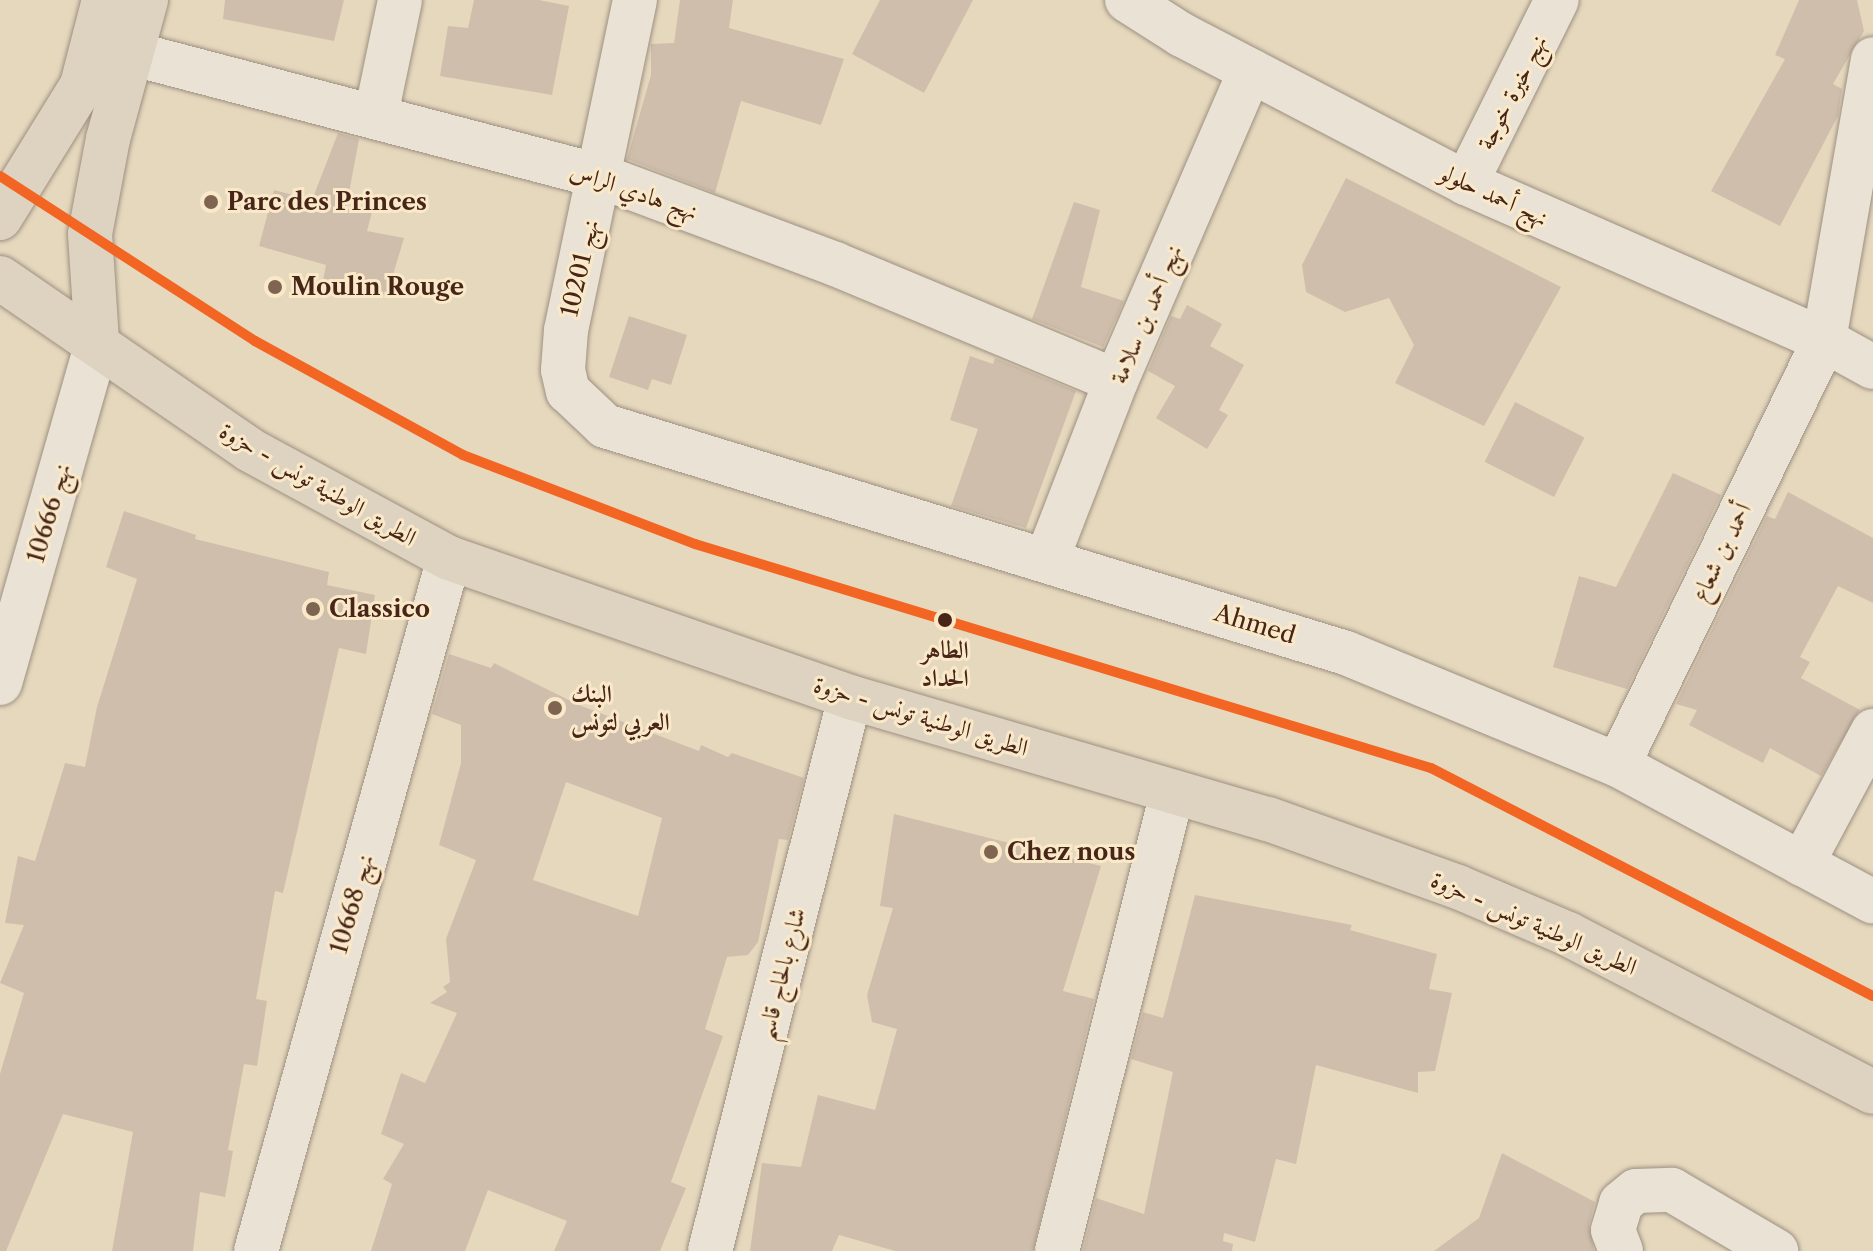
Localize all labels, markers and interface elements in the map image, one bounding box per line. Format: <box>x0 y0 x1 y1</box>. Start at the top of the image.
street label: نهج خيرة خوجة <box>1471 30 1553 154</box>
street label: نهج هادي الراس <box>567 156 701 226</box>
street label: نهج أحمد حلولو <box>1435 157 1553 233</box>
place label: Parc des Princes <box>227 188 427 216</box>
marker: Parc des Princes <box>202 193 220 211</box>
street label: نهج 10201 <box>555 217 605 319</box>
street label: نهج أحمد بن سلامة <box>1104 240 1188 388</box>
place label: Moulin Rouge <box>291 273 464 301</box>
marker: Moulin Rouge <box>266 278 284 296</box>
street label: الطريق الوطنية تونس - حزوة <box>215 416 421 552</box>
street label: نهج 10666 <box>21 460 77 566</box>
street label: أحمد بن شعاع <box>1685 498 1757 606</box>
place label: Classico <box>329 595 430 623</box>
street label: Ahmed <box>1211 598 1299 650</box>
marker: Classico <box>304 600 322 618</box>
marker: الطاهر الحداد <box>933 608 957 632</box>
place label: الطاهر الحداد <box>921 636 969 692</box>
street label: الطريق الوطنية تونس - حزوة <box>811 670 1031 762</box>
place label: البنك العربي لتونس <box>571 680 670 736</box>
marker: البنك العربي لتونس <box>546 699 564 717</box>
place label: Chez nous <box>1007 838 1135 866</box>
marker: Chez nous <box>982 843 1000 861</box>
street label: نهج 10668 <box>324 851 380 957</box>
street label: الطريق الوطنية تونس - حزوة <box>1427 865 1641 981</box>
street label: شارع بالحاج قاسم <box>751 905 811 1043</box>

